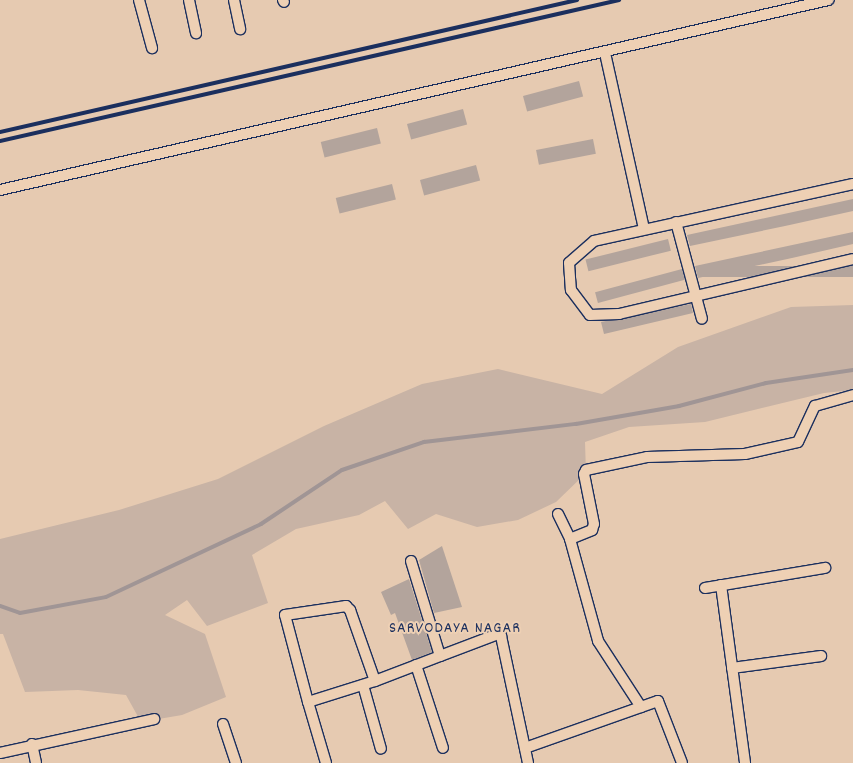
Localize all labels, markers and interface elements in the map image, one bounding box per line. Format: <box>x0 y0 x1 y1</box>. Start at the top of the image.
district label: SARVODAYA NAGAR <box>387 619 523 639</box>

